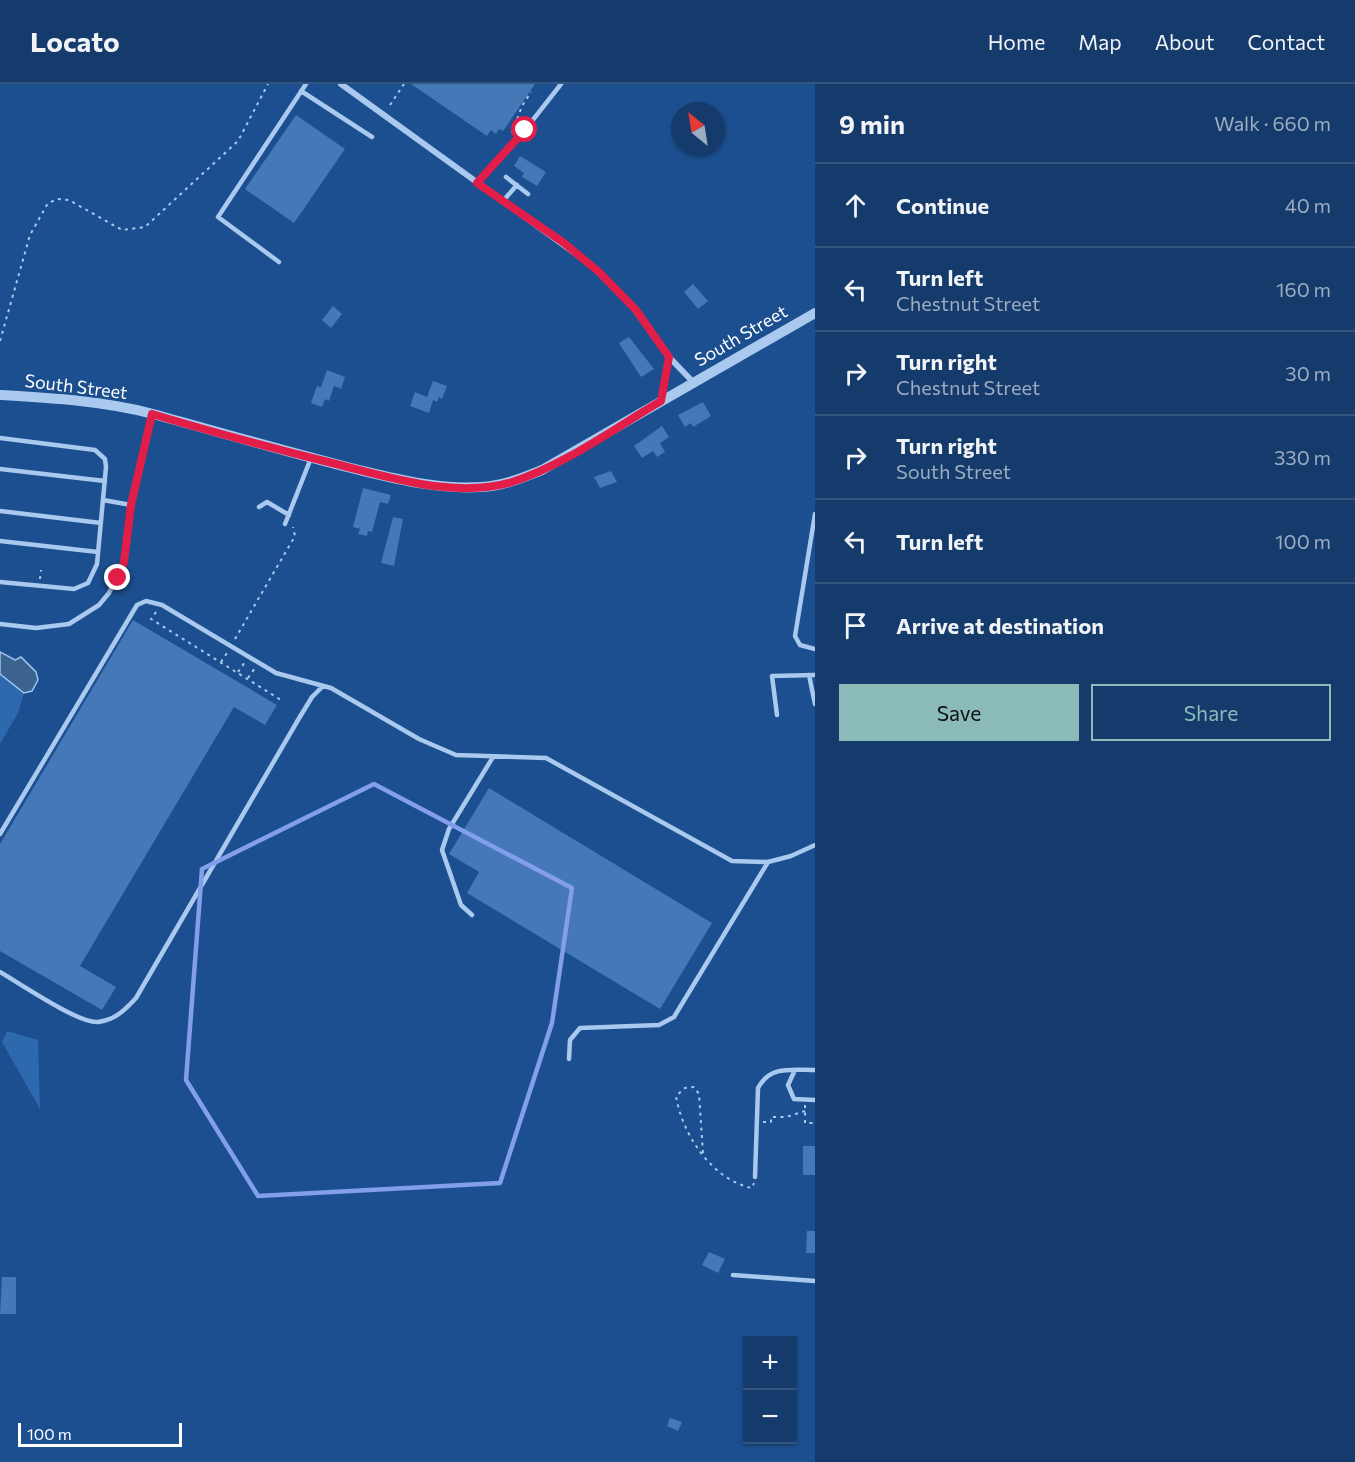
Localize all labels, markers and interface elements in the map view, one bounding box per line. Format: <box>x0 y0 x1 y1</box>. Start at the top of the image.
text: Locato <box>30 24 120 58</box>
text: Home <box>988 29 1045 54</box>
text: Map <box>1078 29 1122 54</box>
text: About <box>1155 29 1214 54</box>
text: Contact <box>1247 29 1325 54</box>
north arrow <box>671 102 725 156</box>
text: 9 min <box>839 108 905 139</box>
text: Walk · 660 m <box>1214 111 1331 135</box>
route start <box>511 116 537 142</box>
icon: ahead <box>839 189 872 222</box>
text: Continue <box>896 192 989 219</box>
text: 40 m <box>1285 193 1331 217</box>
text: Turn left <box>896 264 983 291</box>
icon: left <box>839 273 872 306</box>
text: 160 m <box>1276 277 1331 301</box>
text: Chestnut Street <box>896 291 1040 315</box>
street label: South Street <box>690 300 791 371</box>
text: Turn right <box>896 348 997 375</box>
icon: right <box>839 357 872 390</box>
text: 30 m <box>1285 361 1331 385</box>
street label: South Street <box>23 369 129 403</box>
text: Chestnut Street <box>896 375 1040 399</box>
text: Turn right <box>896 432 997 459</box>
icon: right <box>839 441 872 474</box>
text: 330 m <box>1274 445 1331 469</box>
text: South Street <box>896 459 1011 483</box>
icon: left <box>839 525 872 558</box>
text: Turn left <box>896 528 983 555</box>
text: 100 m <box>1275 529 1331 553</box>
route end <box>104 564 130 590</box>
icon: arrive <box>839 609 872 642</box>
text: Arrive at destination <box>896 612 1104 639</box>
button: Save <box>839 684 1079 741</box>
button: Share <box>1091 684 1331 741</box>
map controls <box>743 1336 797 1444</box>
button: + <box>743 1336 797 1390</box>
button: − <box>743 1390 797 1444</box>
scale bar <box>18 1420 182 1448</box>
text: 100 m <box>27 1424 72 1443</box>

